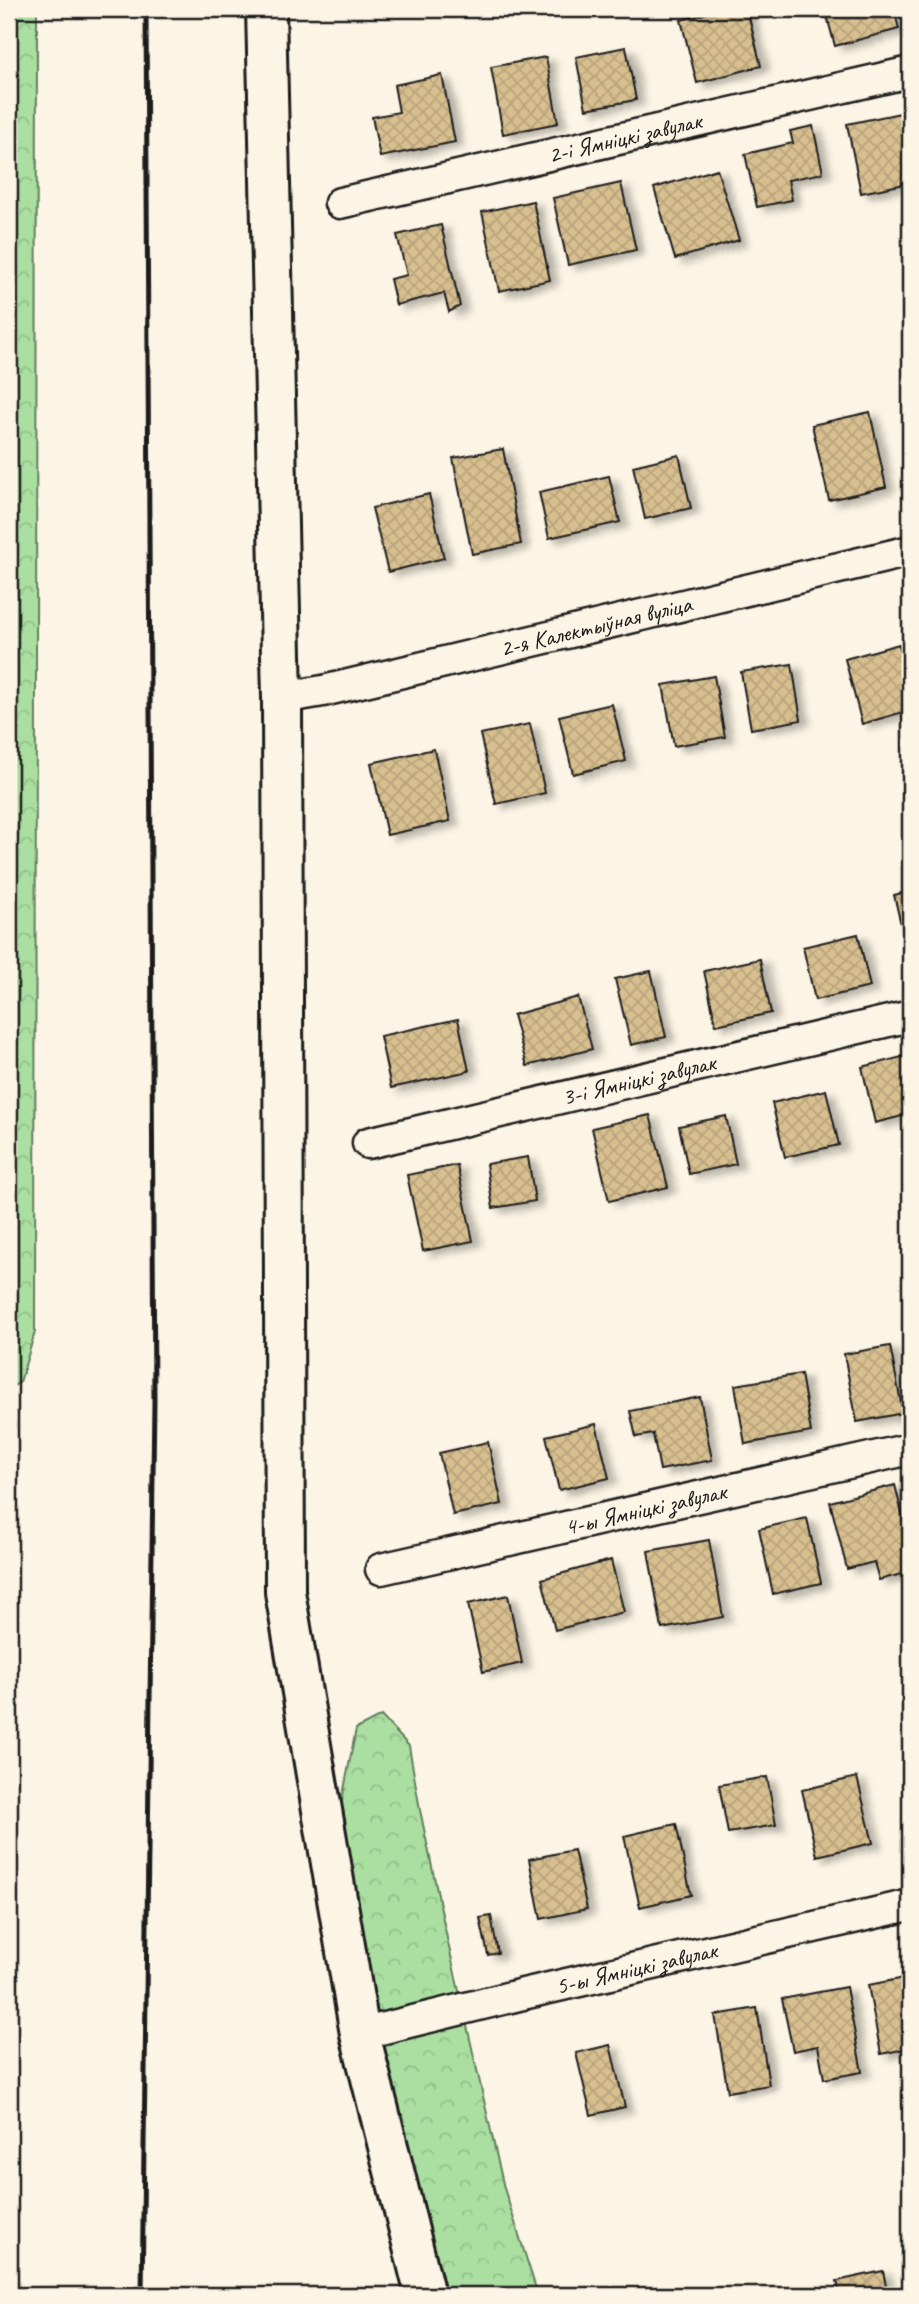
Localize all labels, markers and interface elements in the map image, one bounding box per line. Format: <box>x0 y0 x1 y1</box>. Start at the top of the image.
street label: 2-і Ямніцкі завулак <box>545 105 706 170</box>
street label: 2-я Калектыўная вуліца <box>497 588 696 663</box>
street label: 3-і Ямніцкі завулак <box>559 1047 720 1112</box>
street label: 4-ы Ямніцкі завулак <box>562 1476 731 1542</box>
street label: 5-ы Ямніцкі завулак <box>553 1934 722 2001</box>

